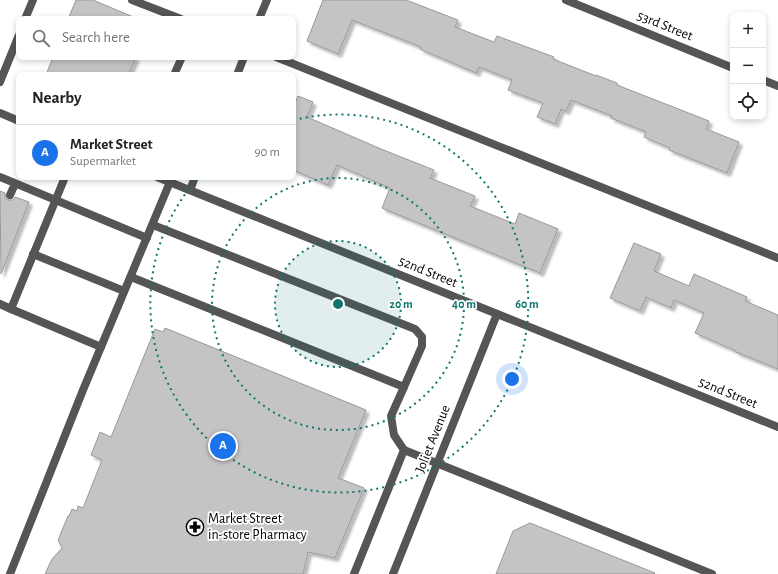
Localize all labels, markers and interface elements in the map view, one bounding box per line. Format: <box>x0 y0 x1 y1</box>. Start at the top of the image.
street label: 53rd Street <box>635 9 695 44</box>
map controls <box>730 12 766 120</box>
button: + <box>730 12 766 48</box>
search box <box>16 16 296 60</box>
icon: search <box>30 27 52 49</box>
text: Search here <box>62 30 130 45</box>
button: − <box>730 48 766 84</box>
button: locate <box>730 84 766 120</box>
text: Nearby <box>32 89 82 106</box>
text: Market Street <box>70 137 153 152</box>
text: A <box>41 146 49 159</box>
text: 90 m <box>254 146 280 159</box>
text: Supermarket <box>70 155 136 168</box>
street label: 52nd Street <box>397 254 460 290</box>
centre of rings <box>331 297 345 311</box>
text: 20 m <box>389 298 413 310</box>
text: 40 m <box>452 298 476 310</box>
text: 60 m <box>515 298 539 310</box>
your location <box>502 369 522 389</box>
street label: 52nd Street <box>697 375 760 411</box>
street label: Joliet Avenue <box>413 403 453 475</box>
pin: A <box>210 431 236 461</box>
place label: Market Street in-store Pharmacy <box>208 512 307 542</box>
pharmacy icon: Market Street in-store Pharmacy <box>185 517 205 537</box>

